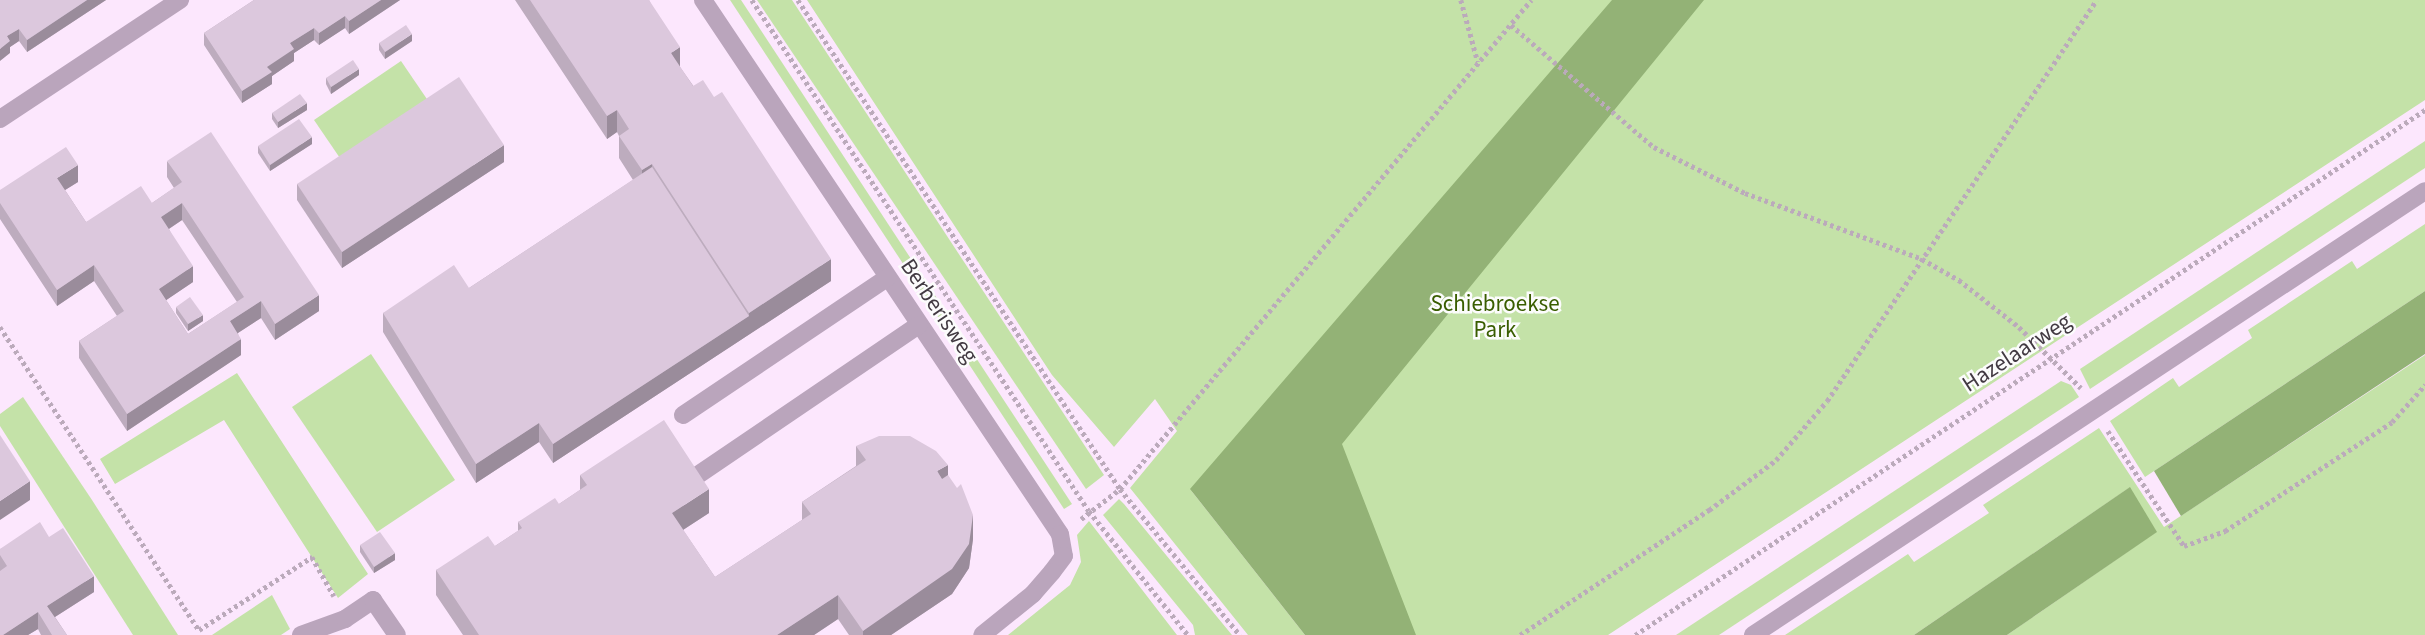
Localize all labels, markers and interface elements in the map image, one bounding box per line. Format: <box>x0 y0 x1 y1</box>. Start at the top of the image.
street label: Berberisweg <box>894 254 984 368</box>
park label: Schiebroekse Park <box>1430 290 1560 344</box>
street label: Hazelaarweg <box>1957 308 2077 398</box>

